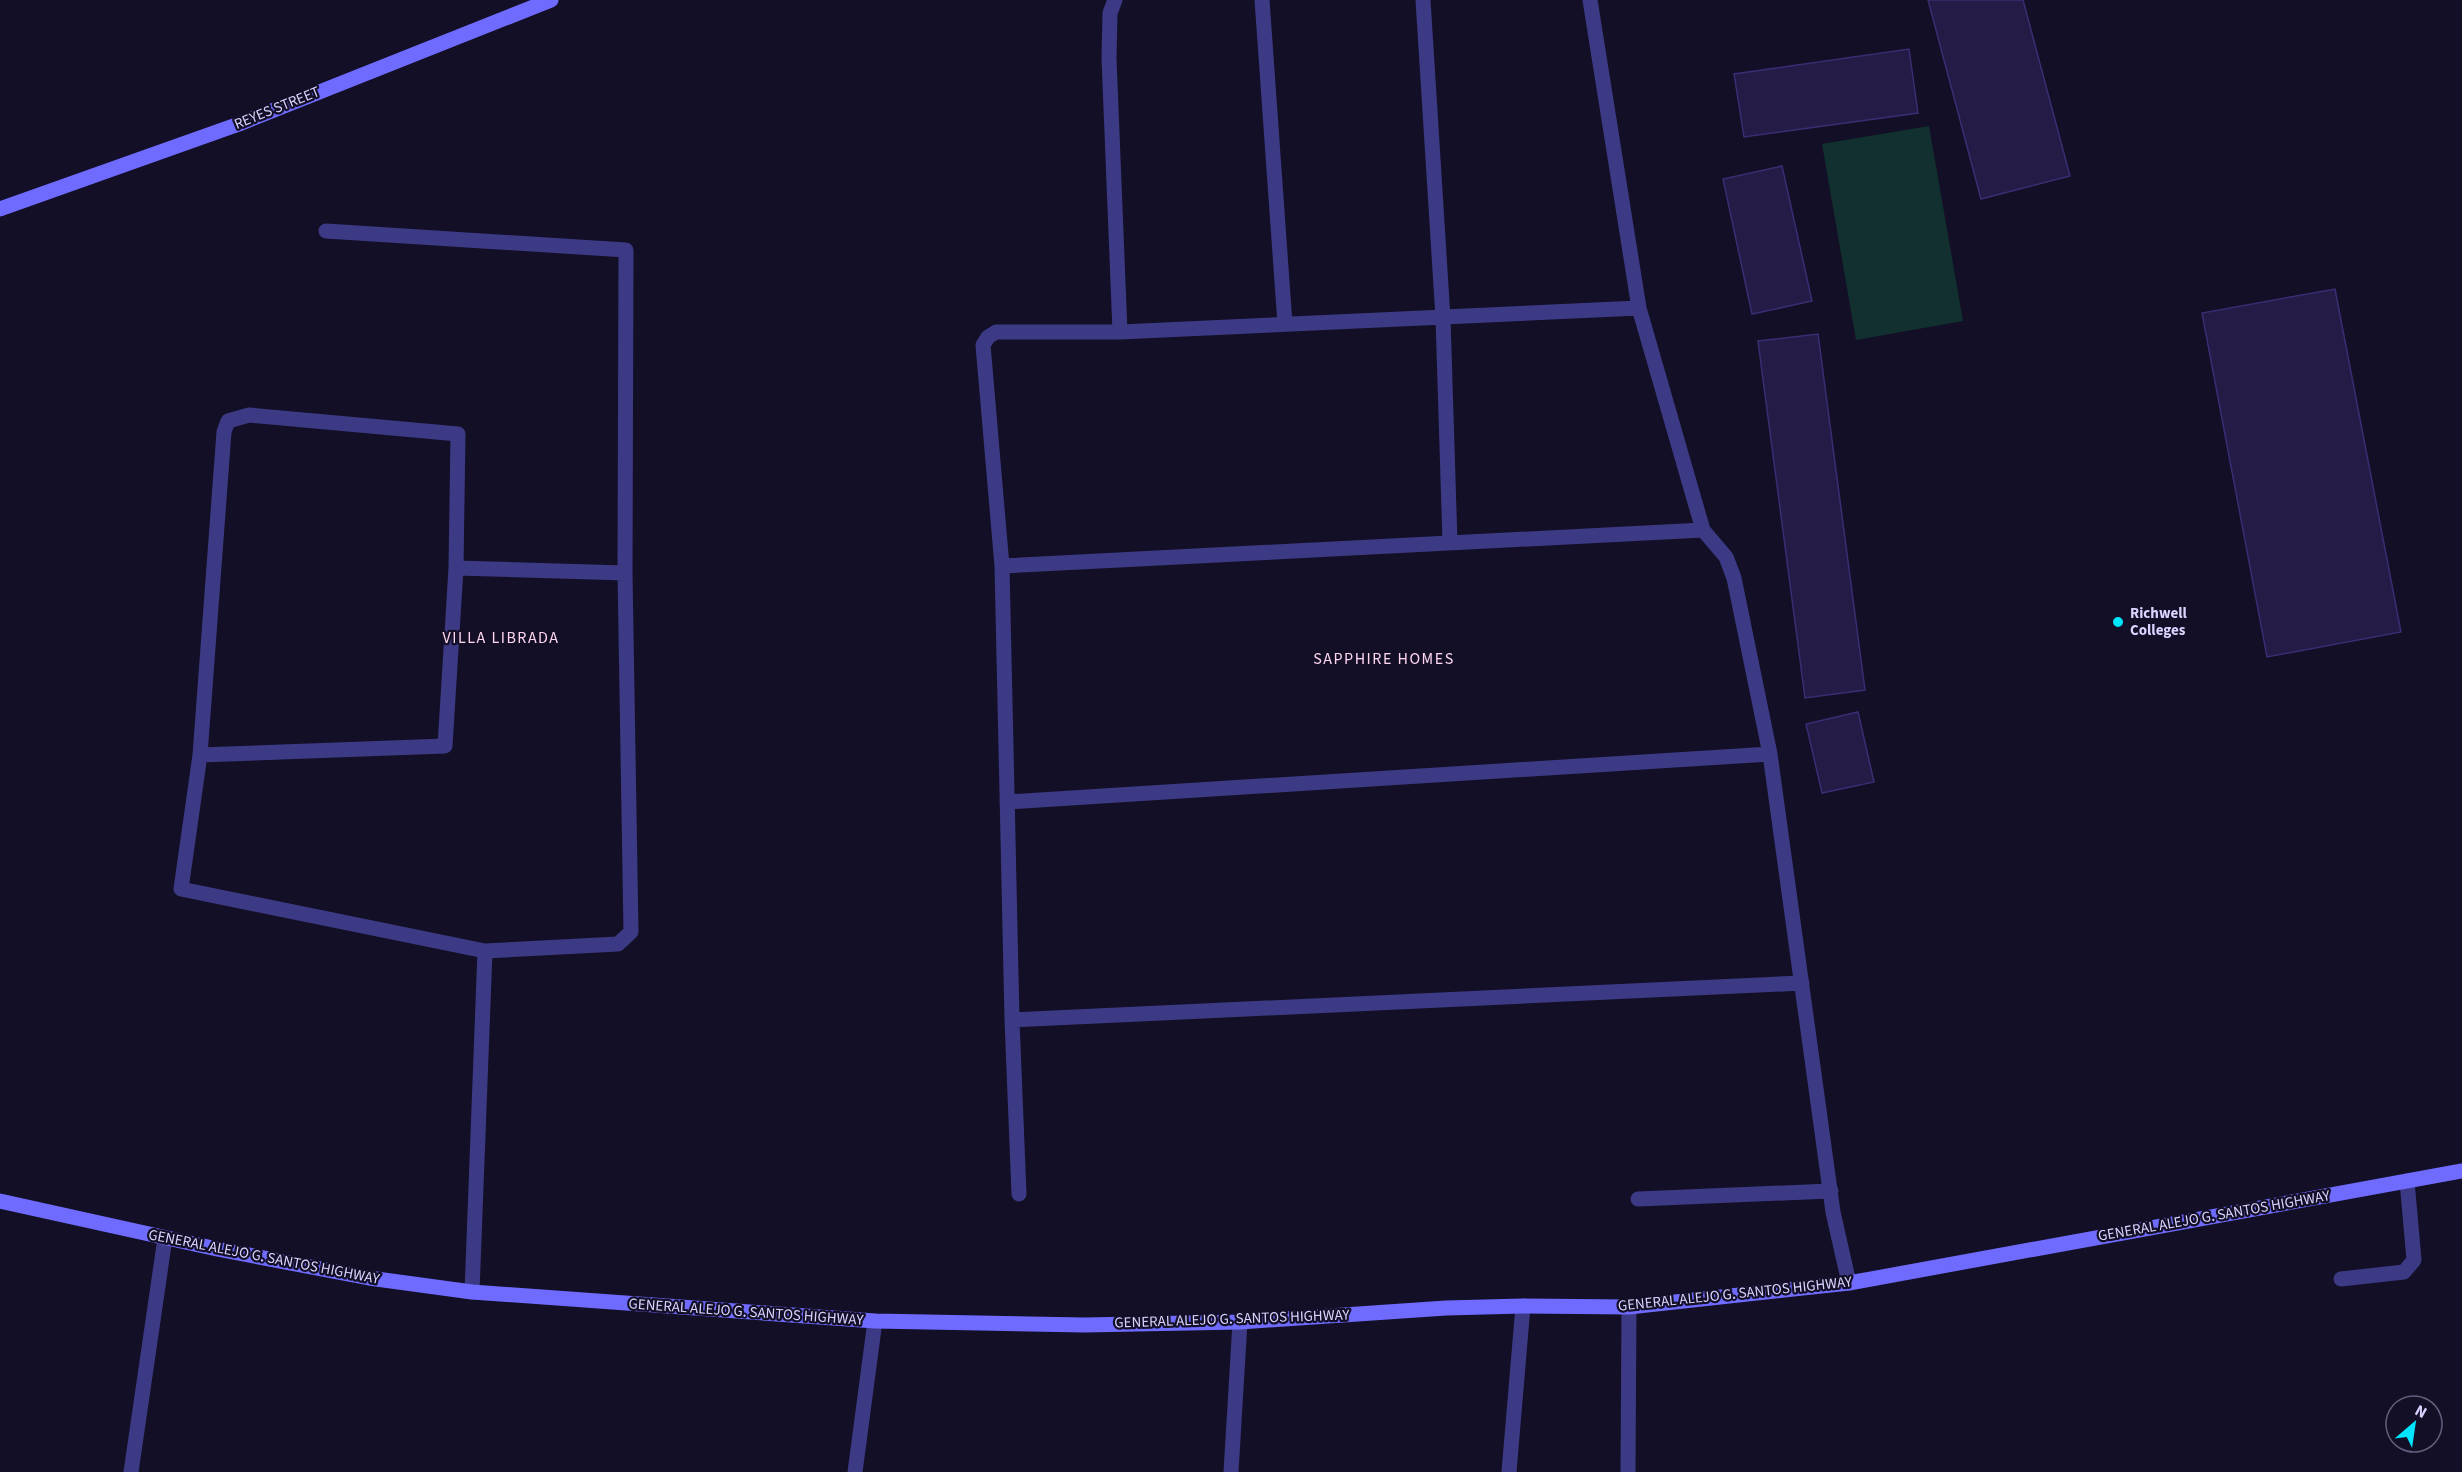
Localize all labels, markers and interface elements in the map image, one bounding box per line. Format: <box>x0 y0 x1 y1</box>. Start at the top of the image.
street label: REYES STREET <box>231 81 323 135</box>
place label: Richwell Colleges <box>2130 603 2187 641</box>
marker: Richwell Colleges <box>2111 615 2125 629</box>
district label: VILLA LIBRADA <box>443 627 559 649</box>
district label: SAPPHIRE HOMES <box>1313 648 1455 670</box>
street label: GENERAL ALEJO G. SANTOS HIGHWAY <box>2096 1185 2333 1247</box>
street label: GENERAL ALEJO G. SANTOS HIGHWAY <box>147 1224 382 1290</box>
street label: GENERAL ALEJO G. SANTOS HIGHWAY <box>1617 1271 1854 1317</box>
street label: GENERAL ALEJO G. SANTOS HIGHWAY <box>628 1293 865 1331</box>
street label: GENERAL ALEJO G. SANTOS HIGHWAY <box>1114 1304 1351 1334</box>
north arrow <box>2384 1394 2444 1454</box>
text: N <box>2411 1400 2431 1424</box>

